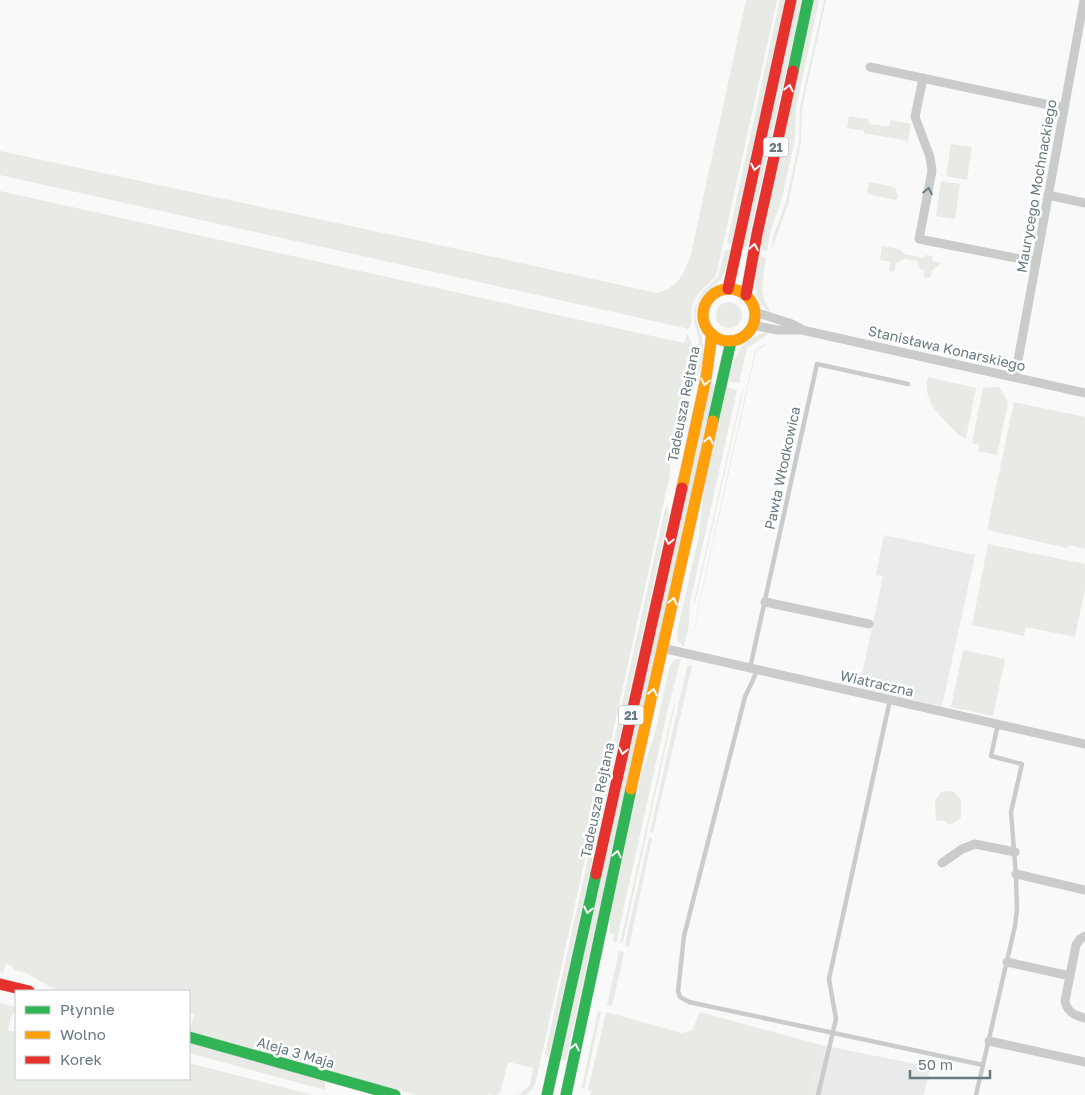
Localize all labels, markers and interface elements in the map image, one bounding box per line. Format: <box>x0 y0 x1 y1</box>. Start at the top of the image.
one-way arrow <box>783 84 793 93</box>
street label: Maurycego Mochnackiego <box>1012 98 1060 274</box>
road number: 21 <box>764 138 788 156</box>
one-way arrow <box>750 163 760 172</box>
one-way arrow <box>923 187 933 195</box>
one-way arrow <box>749 243 759 251</box>
street label: Stanisława Konarskiego <box>867 322 1027 374</box>
street label: Tadeusza Rejtana <box>663 345 703 463</box>
one-way arrow <box>700 378 710 387</box>
street label: Pawła Włodkowica <box>761 405 803 531</box>
one-way arrow <box>703 436 714 445</box>
one-way arrow <box>664 537 675 546</box>
one-way arrow <box>667 596 678 605</box>
street label: Wiatraczna <box>839 666 915 700</box>
one-way arrow <box>647 688 657 697</box>
road number: 21 <box>618 706 644 724</box>
street label: Tadeusza Rejtana <box>576 741 618 859</box>
one-way arrow <box>618 747 629 755</box>
one-way arrow <box>611 850 622 859</box>
one-way arrow <box>583 905 594 914</box>
legend <box>15 990 190 1080</box>
text: Płynnie <box>60 1000 115 1018</box>
text: Wolno <box>60 1025 106 1043</box>
street label: Aleja 3 Maja <box>255 1033 337 1071</box>
one-way arrow <box>569 1043 580 1052</box>
scale bar <box>910 1048 990 1080</box>
text: Korek <box>60 1050 102 1068</box>
text: 50 m <box>918 1055 953 1073</box>

